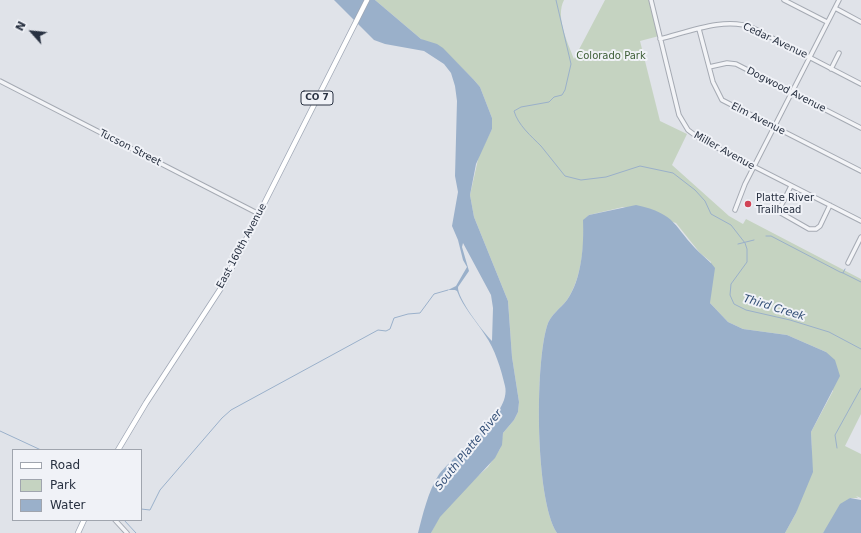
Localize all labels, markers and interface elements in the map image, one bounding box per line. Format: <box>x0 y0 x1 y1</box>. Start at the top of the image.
north arrow <box>12 12 52 52</box>
text: N <box>13 19 29 33</box>
street label: Cedar Avenue <box>741 21 809 61</box>
park label: Colorado Park <box>576 50 646 62</box>
street label: Dogwood Avenue <box>744 65 828 115</box>
road number: CO 7 <box>301 91 333 105</box>
street label: Elm Avenue <box>729 100 787 138</box>
street label: Tucson Street <box>97 127 163 169</box>
street label: Miller Avenue <box>692 129 756 173</box>
place label: Platte River Trailhead <box>756 192 814 216</box>
marker: Platte River Trailhead <box>743 199 753 209</box>
street label: East 160th Avenue <box>215 201 269 291</box>
water label: Third Creek <box>742 292 806 324</box>
water label: South Platte River <box>433 407 505 493</box>
legend <box>12 449 142 521</box>
text: Road <box>50 458 80 472</box>
text: Park <box>50 478 76 492</box>
text: Water <box>50 498 85 512</box>

